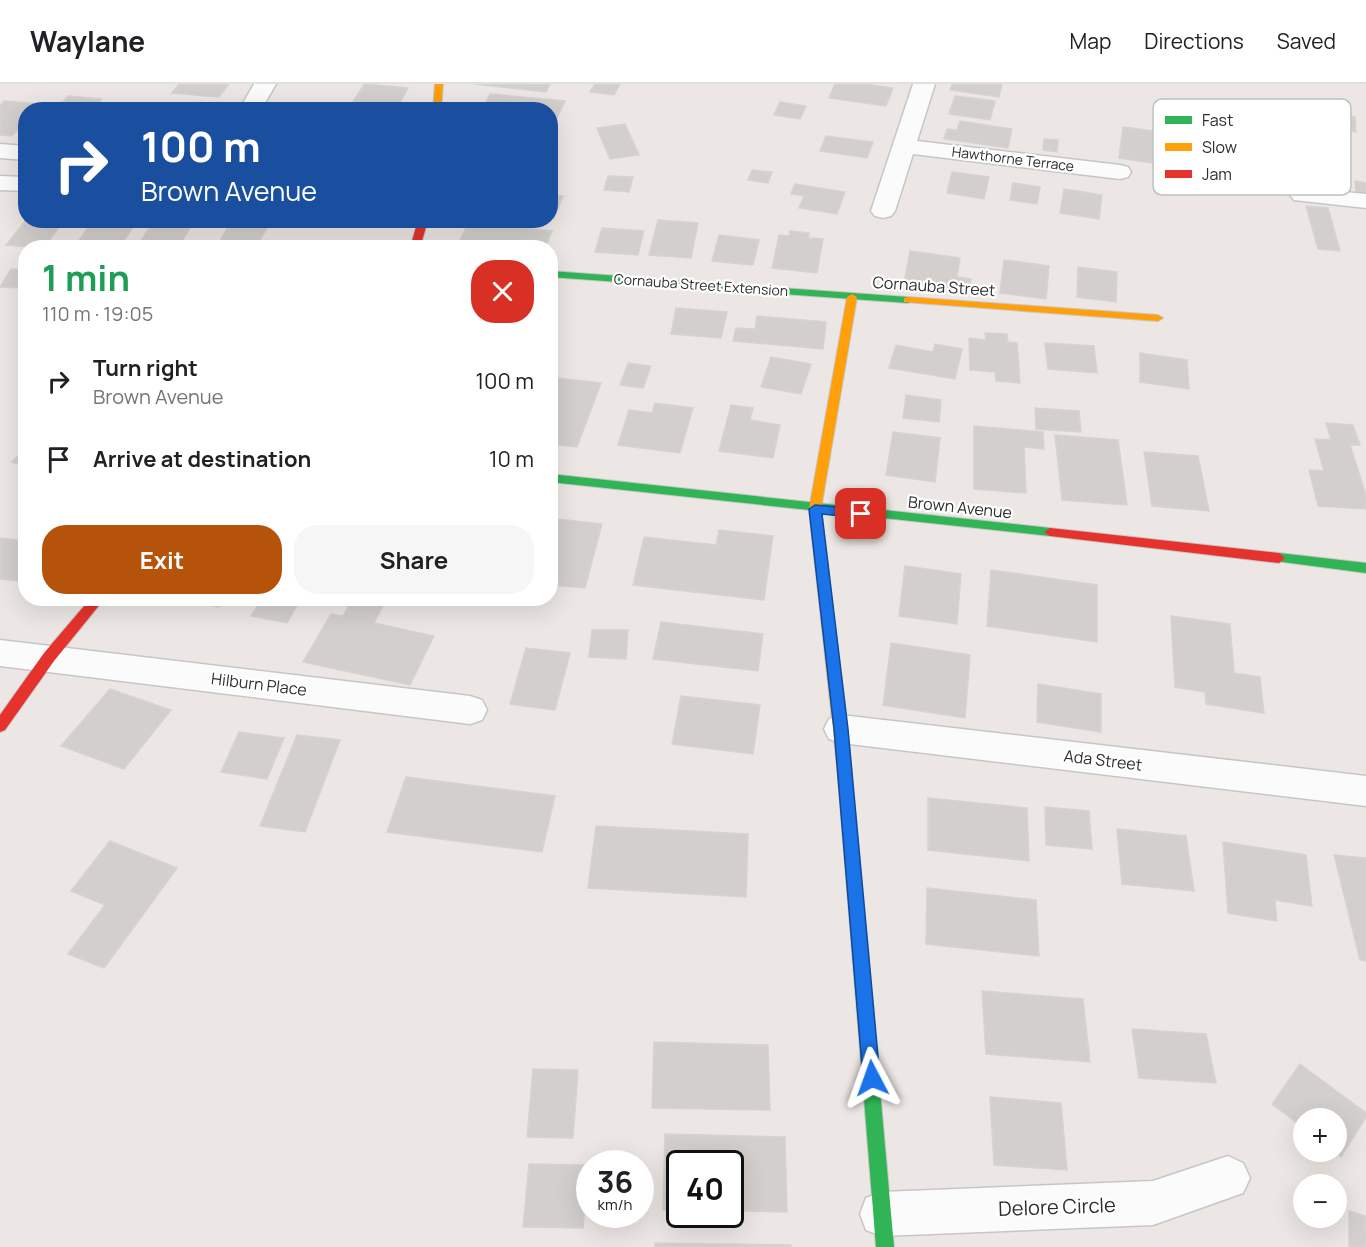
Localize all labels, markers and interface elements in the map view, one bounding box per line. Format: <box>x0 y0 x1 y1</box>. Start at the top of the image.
text: Waylane <box>30 22 145 60</box>
text: Map <box>1070 27 1111 55</box>
text: Directions <box>1144 27 1244 55</box>
text: Saved <box>1277 27 1336 55</box>
legend <box>1153 99 1351 195</box>
text: Fast <box>1202 109 1233 131</box>
text: 100 m <box>141 117 261 175</box>
icon: right <box>42 126 120 204</box>
text: Slow <box>1202 136 1237 158</box>
street label: Hawthorne Terrace <box>951 142 1075 175</box>
text: Jam <box>1202 163 1232 185</box>
text: Brown Avenue <box>141 172 317 209</box>
text: 1 min <box>42 253 130 302</box>
button: close <box>471 260 534 323</box>
street label: Cornauba Street Extension <box>613 269 789 300</box>
street label: Cornauba Street <box>872 271 996 301</box>
text: 110 m · 19:05 <box>42 300 153 327</box>
text: Turn right <box>93 353 198 383</box>
icon: right <box>42 365 75 398</box>
text: 100 m <box>476 366 534 396</box>
text: Brown Avenue <box>93 383 223 410</box>
icon: arrive <box>42 443 75 476</box>
text: Arrive at destination <box>93 444 311 474</box>
text: 10 m <box>489 444 534 474</box>
pin <box>835 488 886 539</box>
street label: Brown Avenue <box>907 491 1013 523</box>
icon: arrive <box>844 497 877 530</box>
button: Exit <box>42 525 282 594</box>
button: Share <box>294 525 534 594</box>
street label: Hilburn Place <box>210 667 308 701</box>
street label: Ada Street <box>1063 744 1143 776</box>
position arrow <box>840 1046 904 1110</box>
map controls <box>1293 1108 1347 1228</box>
button: + <box>1293 1108 1347 1162</box>
speed limit sign: 40 <box>666 1150 744 1228</box>
text: 36 <box>597 1161 633 1202</box>
button: − <box>1293 1174 1347 1228</box>
street label: Delore Circle <box>998 1191 1116 1222</box>
text: km/h <box>598 1194 632 1215</box>

